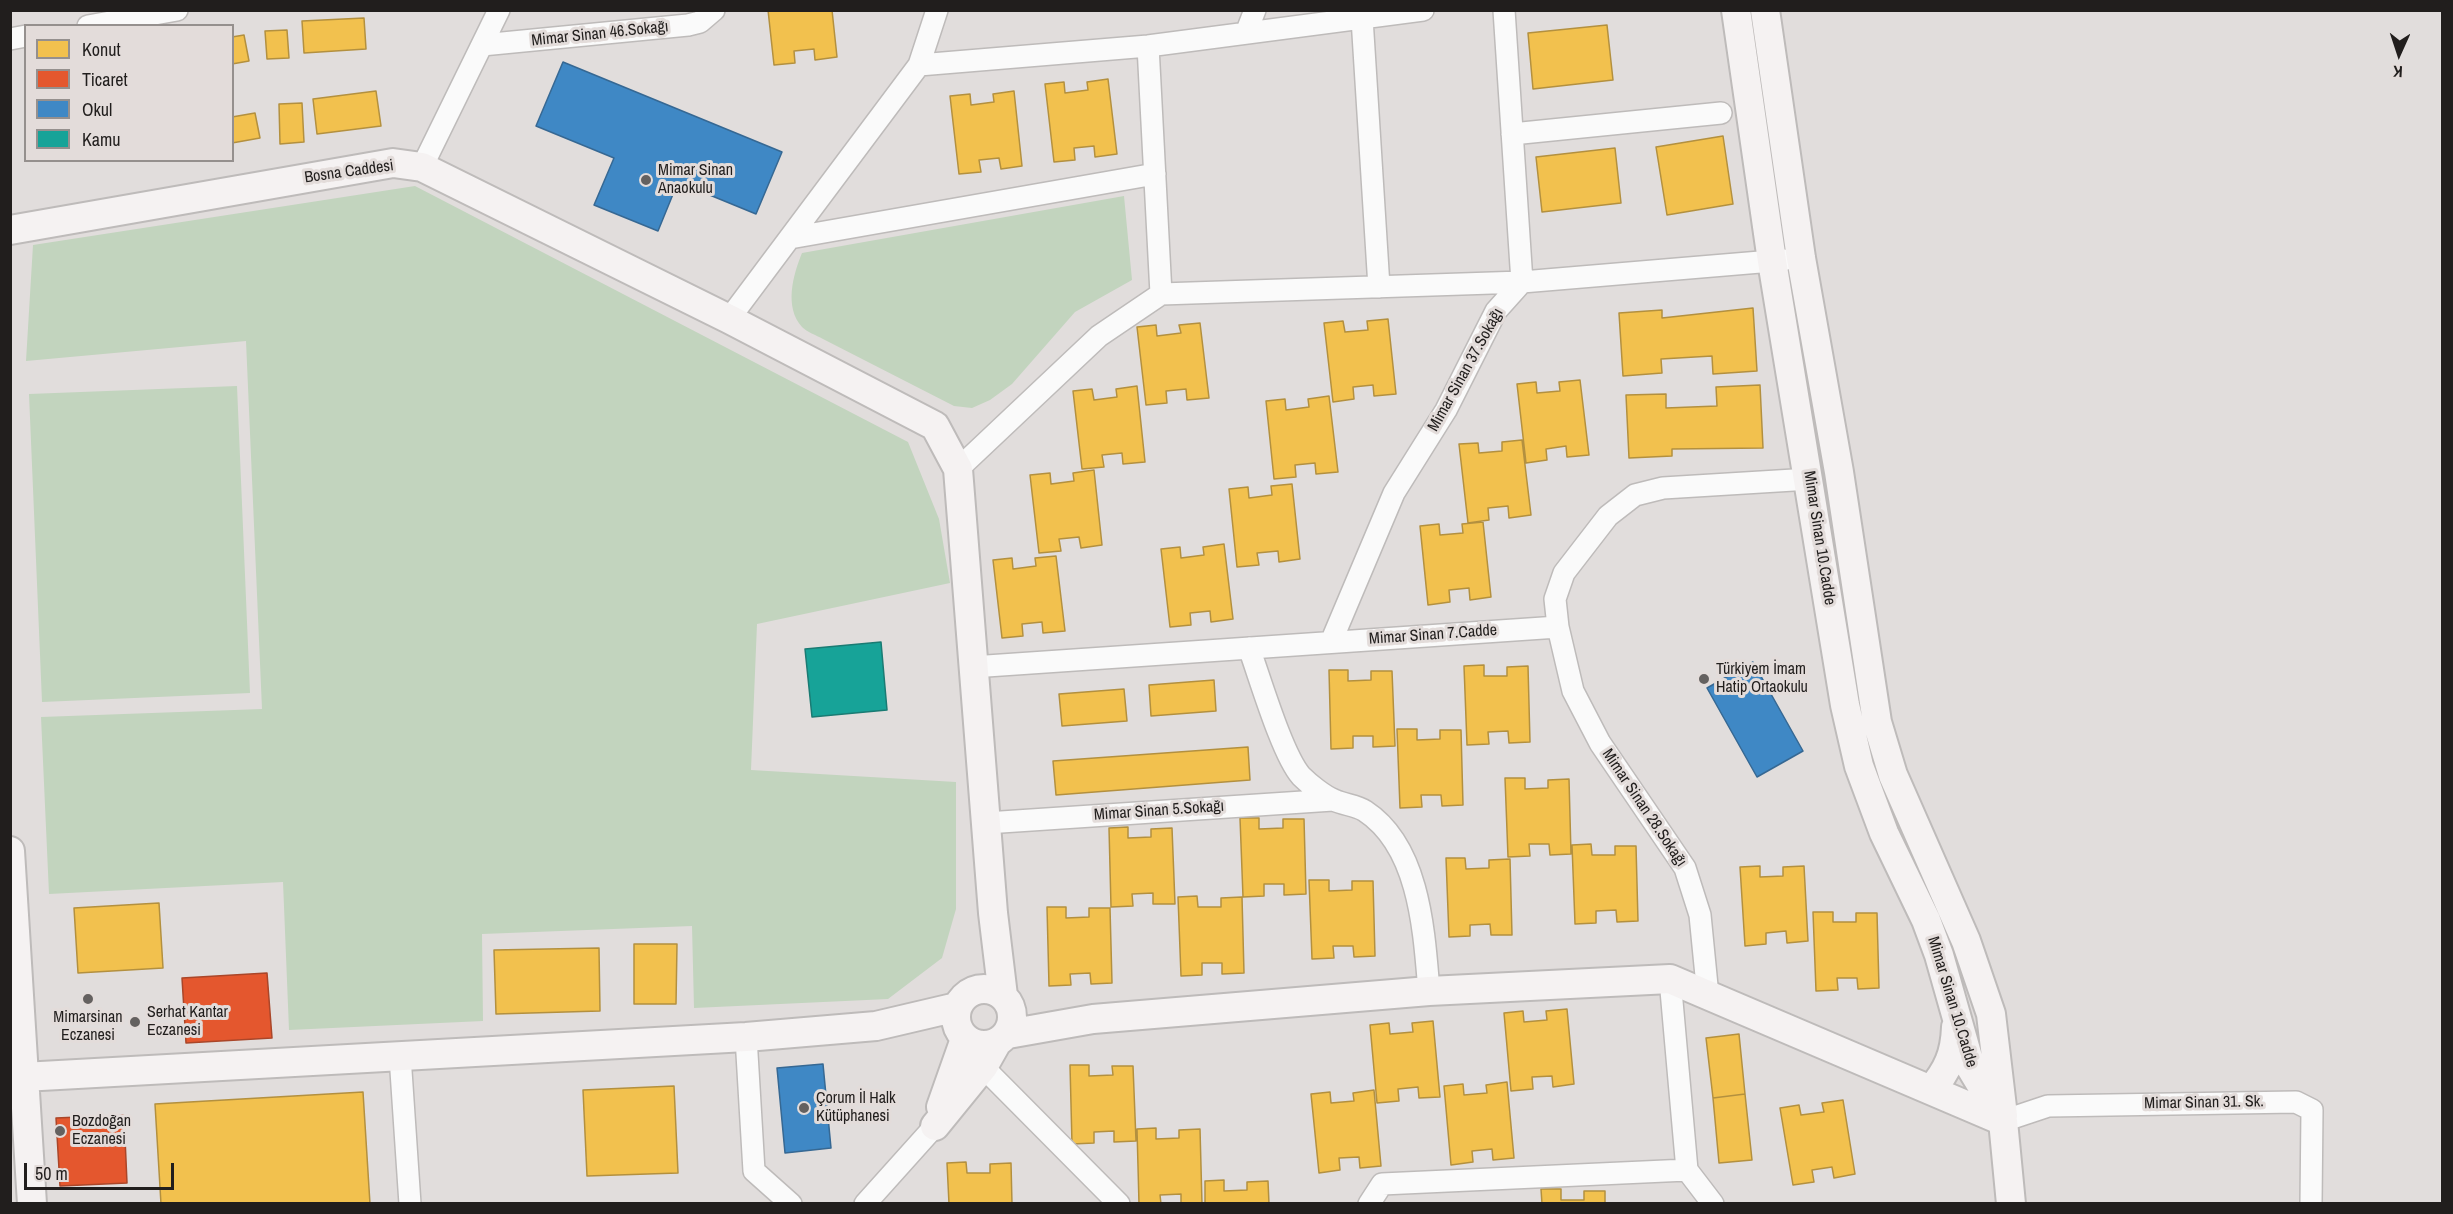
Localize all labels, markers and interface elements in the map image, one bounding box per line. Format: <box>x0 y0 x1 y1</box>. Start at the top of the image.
street label: Mimar Sinan 46.Sokağı <box>530 17 670 51</box>
legend <box>24 24 234 162</box>
north arrow <box>2369 24 2429 84</box>
text: Konut <box>82 37 121 62</box>
text: K <box>2393 61 2403 83</box>
text: Ticaret <box>82 67 128 92</box>
text: Okul <box>82 97 112 122</box>
text: Kamu <box>82 127 121 152</box>
street label: Bosna Caddesi <box>303 156 395 188</box>
place label: Mimar Sinan Anaokulu <box>658 161 733 199</box>
marker: Mimar Sinan Anaokulu <box>639 173 653 187</box>
street label: Mimar Sinan 37.Sokağı <box>1424 305 1508 435</box>
street label: Mimar Sinan 10.Cadde <box>1799 470 1839 606</box>
street label: Mimar Sinan 7.Cadde <box>1368 621 1498 649</box>
place label: Türkiyem İmam Hatip Ortaokulu <box>1716 660 1808 698</box>
marker: Türkiyem İmam Hatip Ortaokulu <box>1697 672 1711 686</box>
street label: Mimar Sinan 28.Sokağı <box>1598 745 1690 871</box>
street label: Mimar Sinan 5.Sokağı <box>1093 797 1225 825</box>
street label: Mimar Sinan 10.Cadde <box>1923 934 1981 1070</box>
marker: Mimarsinan Eczanesi <box>81 992 95 1006</box>
place label: Serhat Kantar Eczanesi <box>147 1003 228 1041</box>
place label: Mimarsinan Eczanesi <box>53 1008 123 1046</box>
marker: Serhat Kantar Eczanesi <box>128 1015 142 1029</box>
place label: Çorum İl Halk Kütüphanesi <box>816 1089 895 1127</box>
street label: Mimar Sinan 31. Sk. <box>2144 1092 2264 1114</box>
marker: Çorum İl Halk Kütüphanesi <box>797 1101 811 1115</box>
place label: Bozdoğan Eczanesi <box>72 1112 131 1150</box>
marker: Bozdoğan Eczanesi <box>53 1124 67 1138</box>
scale bar <box>27 1151 177 1189</box>
text: 50 m <box>35 1161 68 1186</box>

